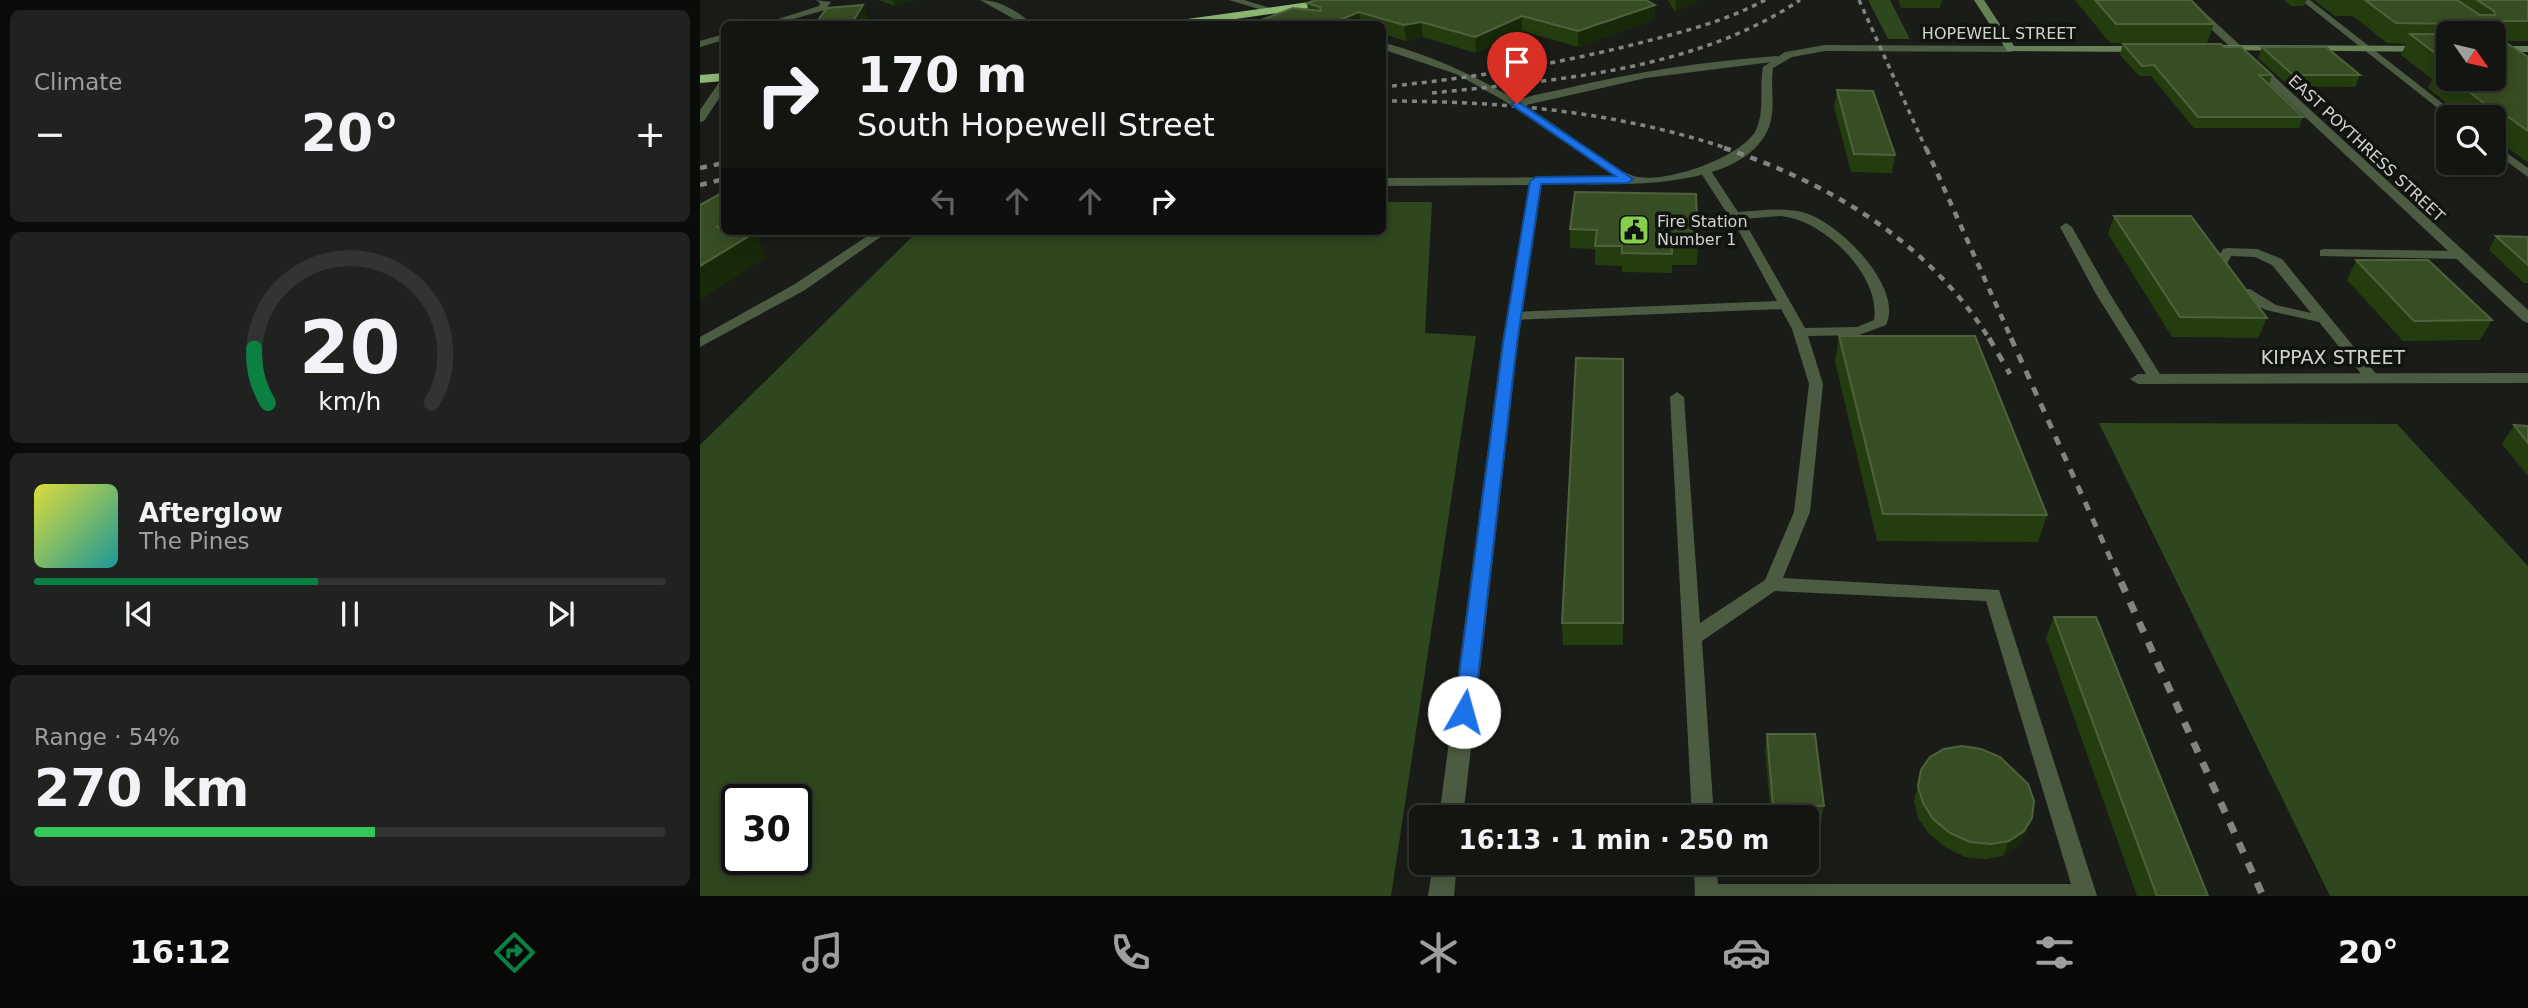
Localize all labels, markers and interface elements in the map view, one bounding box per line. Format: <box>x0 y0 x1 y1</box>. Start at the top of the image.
north arrow <box>2436 21 2506 91</box>
map controls <box>2436 21 2506 175</box>
street label: HOPEWELL STREET <box>1922 24 2076 43</box>
pin <box>1487 32 1547 104</box>
icon: arrive <box>1498 43 1536 81</box>
text: 170 m <box>857 47 1027 104</box>
icon: right <box>742 49 833 140</box>
text: Climate <box>34 69 123 95</box>
street label: EAST POYTHRESS STREET <box>2285 71 2449 226</box>
text: 20° <box>301 103 399 163</box>
button: search <box>2436 105 2506 175</box>
text: South Hopewell Street <box>857 106 1215 144</box>
text: − <box>34 112 66 156</box>
text: + <box>634 112 666 156</box>
icon: left <box>925 182 963 220</box>
icon: ahead <box>998 182 1036 220</box>
icon: ahead <box>1071 182 1109 220</box>
icon: right <box>1144 182 1182 220</box>
place label: Fire Station Number 1 <box>1657 212 1748 249</box>
public building icon: Fire Station Number 1 <box>1617 213 1651 247</box>
text: 20 <box>299 306 401 391</box>
street label: KIPPAX STREET <box>2261 346 2406 368</box>
text: km/h <box>318 387 382 416</box>
text: Afterglow <box>139 498 283 528</box>
text: The Pines <box>139 528 250 554</box>
icon: previous <box>120 595 158 633</box>
icon: pause <box>331 595 369 633</box>
icon: next <box>542 595 580 633</box>
position arrow <box>1427 675 1501 749</box>
text: Range · 54% <box>34 724 180 750</box>
text: 270 km <box>34 758 249 818</box>
speed limit sign: 30 <box>721 784 812 875</box>
text: 16:13 · 1 min · 250 m <box>1459 825 1769 855</box>
icon: directions <box>490 928 539 977</box>
icon: music <box>798 928 847 977</box>
icon: phone <box>1106 928 1155 977</box>
icon: climate <box>1414 928 1463 977</box>
icon: car <box>1722 928 1771 977</box>
icon: filters <box>2030 928 2079 977</box>
text: 16:12 <box>129 933 231 971</box>
text: 20° <box>2338 933 2398 971</box>

